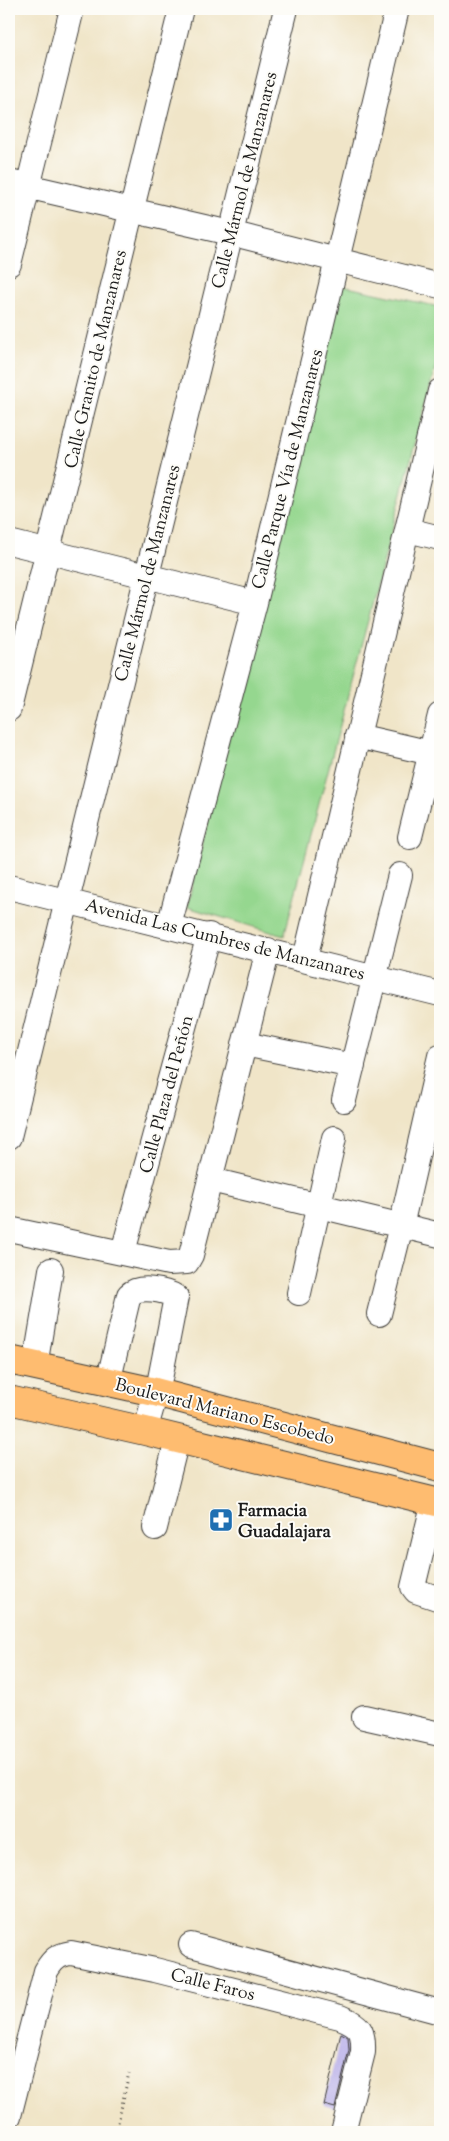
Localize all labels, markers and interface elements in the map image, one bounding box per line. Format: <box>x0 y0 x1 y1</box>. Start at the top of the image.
street label: Calle Mármol de Manzanares <box>206 69 286 292</box>
street label: Calle Granito de Manzanares <box>59 248 135 471</box>
street label: Calle Parque Vía de Manzanares <box>247 347 331 592</box>
street label: Calle Mármol de Manzanares <box>109 462 189 685</box>
street label: Avenida Las Cumbres de Manzanares <box>82 894 367 988</box>
street label: Calle Plaza del Peñón <box>134 1012 202 1177</box>
street label: Boulevard Mariano Escobedo <box>112 1373 337 1453</box>
place label: Farmacia Guadalajara <box>238 1499 332 1546</box>
pharmacy icon: Farmacia Guadalajara <box>208 1507 234 1533</box>
street label: Calle Faros <box>168 1963 257 2009</box>

